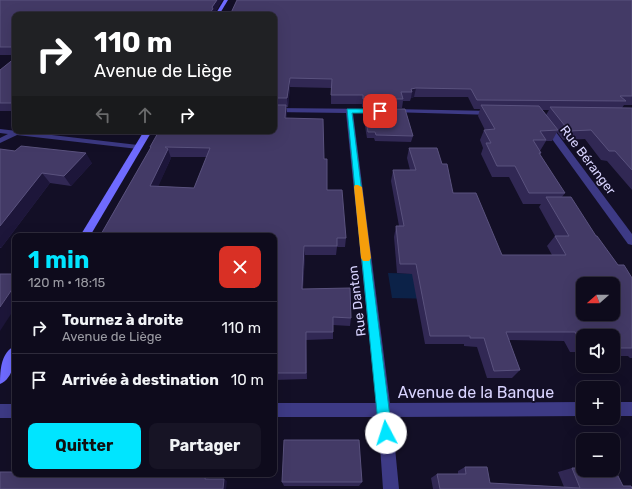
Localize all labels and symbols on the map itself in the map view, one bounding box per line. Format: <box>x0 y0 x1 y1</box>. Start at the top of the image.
pin <box>363 94 397 128</box>
street label: Rue Béranger <box>556 122 619 198</box>
street label: Rue Danton <box>345 265 369 337</box>
north arrow <box>576 277 620 321</box>
street label: Avenue de la Banque <box>398 383 554 402</box>
position arrow <box>365 412 407 454</box>

